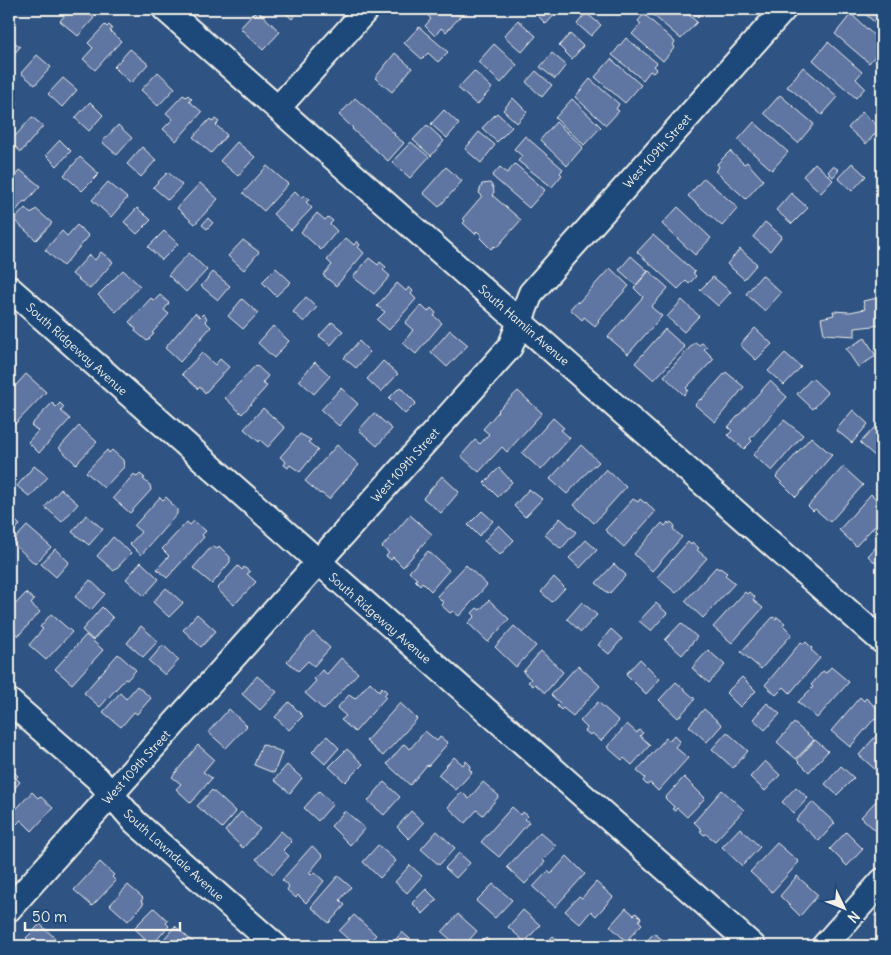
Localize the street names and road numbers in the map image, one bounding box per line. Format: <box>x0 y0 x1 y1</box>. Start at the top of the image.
street label: West 109th Street <box>620 111 694 191</box>
street label: South Hamlin Avenue <box>475 281 573 369</box>
street label: South Ridgeway Avenue <box>23 300 131 398</box>
street label: West 109th Street <box>368 425 442 505</box>
street label: South Ridgeway Avenue <box>326 569 434 667</box>
street label: West 109th Street <box>99 727 173 807</box>
street label: South Lawndale Avenue <box>121 806 227 904</box>

